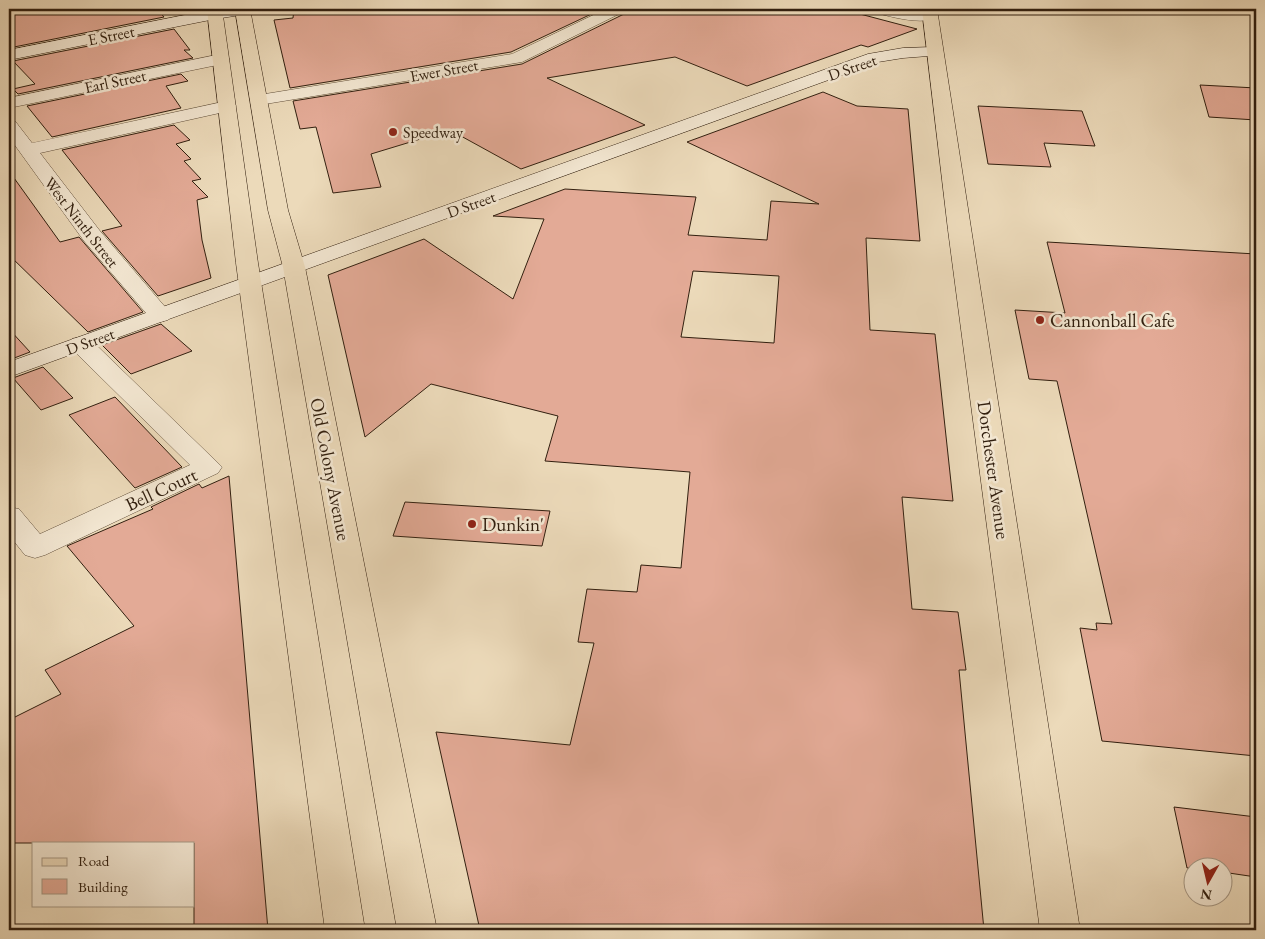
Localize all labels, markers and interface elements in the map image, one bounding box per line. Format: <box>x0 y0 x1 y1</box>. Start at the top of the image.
street label: E Street <box>86 21 136 50</box>
street label: D Street <box>825 49 879 86</box>
street label: Ewer Street <box>408 54 480 87</box>
street label: Earl Street <box>82 65 148 98</box>
place label: Speedway <box>403 122 464 143</box>
marker: Speedway <box>387 126 399 138</box>
street label: West Ninth Street <box>40 173 124 272</box>
street label: D Street <box>444 186 498 223</box>
place label: Cannonball Cafe <box>1050 308 1175 333</box>
marker: Cannonball Cafe <box>1034 314 1046 326</box>
street label: D Street <box>63 323 117 360</box>
street label: Old Colony Avenue <box>304 396 357 543</box>
street label: Dorchester Avenue <box>971 399 1016 541</box>
street label: Bell Court <box>121 462 201 517</box>
place label: Dunkin' <box>482 512 544 537</box>
marker: Dunkin' <box>466 518 478 530</box>
legend <box>32 842 195 906</box>
text: Road <box>78 851 110 870</box>
north arrow <box>1182 856 1232 906</box>
text: Building <box>78 877 128 896</box>
text: N <box>1199 885 1213 905</box>

